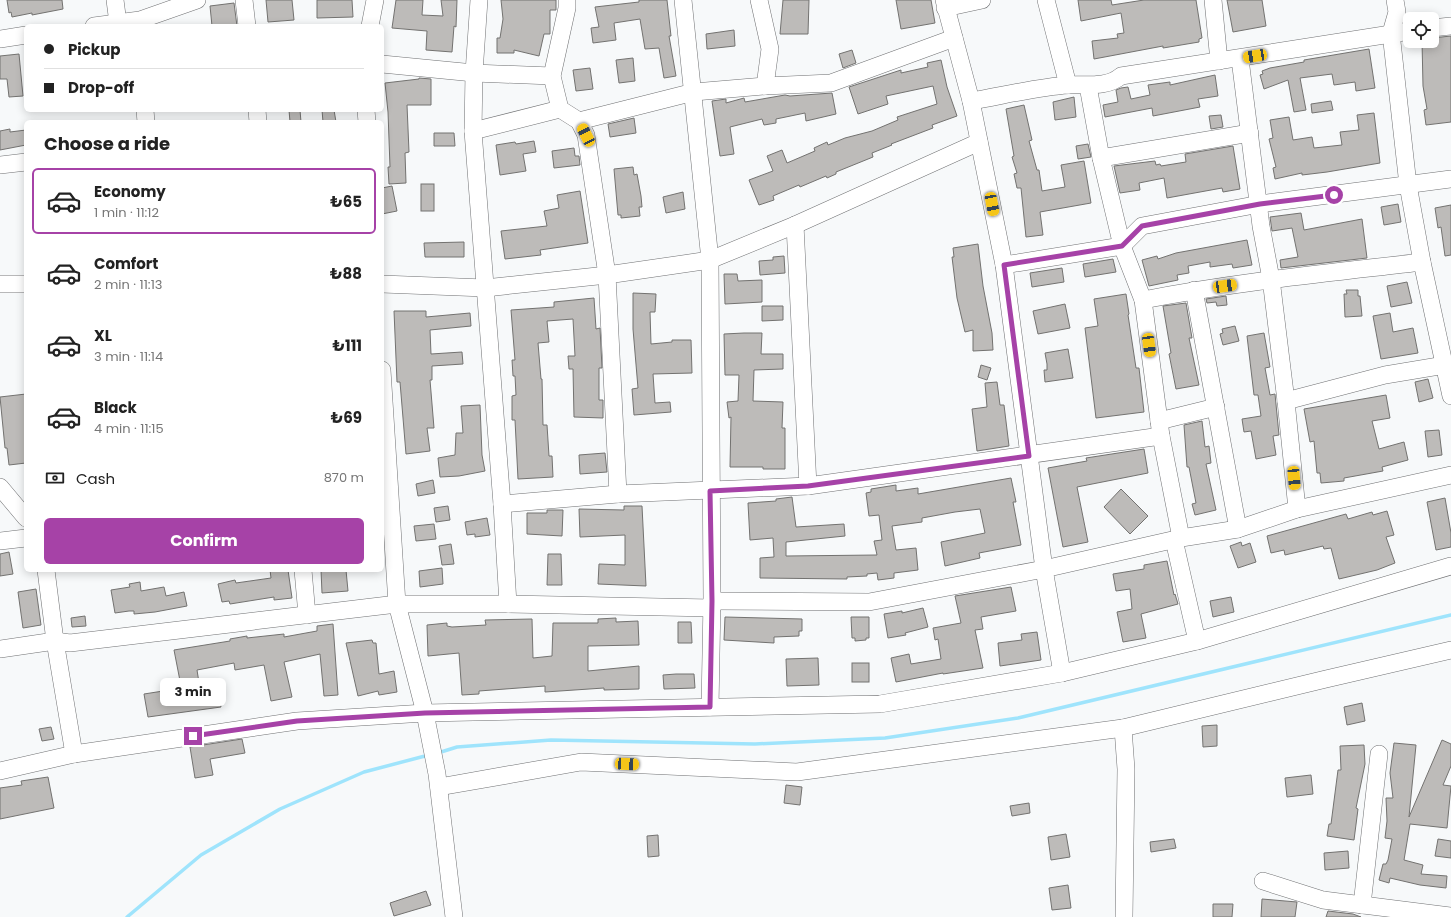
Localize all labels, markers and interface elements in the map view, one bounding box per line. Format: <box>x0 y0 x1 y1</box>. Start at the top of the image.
map controls <box>1403 12 1439 48</box>
button: locate <box>1403 12 1439 48</box>
text: Pickup <box>68 39 120 60</box>
car <box>1242 48 1268 64</box>
text: Drop-off <box>68 77 134 98</box>
car <box>575 122 597 148</box>
text: Choose a ride <box>44 131 170 156</box>
text: Economy <box>94 181 166 202</box>
icon: car <box>46 183 82 219</box>
route start <box>1325 186 1343 204</box>
text: ₺65 <box>330 191 362 212</box>
car <box>984 191 1000 217</box>
text: 1 min · 11:12 <box>94 203 159 222</box>
text: Comfort <box>94 253 158 274</box>
icon: car <box>46 255 82 291</box>
text: ₺88 <box>330 263 362 284</box>
text: 2 min · 11:13 <box>94 275 162 294</box>
car <box>1212 278 1238 294</box>
text: XL <box>94 325 112 346</box>
icon: car <box>46 327 82 363</box>
car <box>1141 332 1157 358</box>
text: ₺111 <box>333 335 362 356</box>
text: 3 min · 11:14 <box>94 347 163 366</box>
text: Black <box>94 397 137 418</box>
icon: car <box>46 399 82 435</box>
text: ₺69 <box>331 407 362 428</box>
text: 4 min · 11:15 <box>94 419 164 438</box>
car <box>1287 466 1301 490</box>
icon: cash <box>44 467 66 489</box>
text: Cash <box>76 468 115 489</box>
text: 870 m <box>324 468 364 487</box>
button: Confirm <box>44 518 364 564</box>
callout: 3 min <box>160 678 226 706</box>
text: 3 min <box>175 682 212 701</box>
route end <box>184 727 202 745</box>
car <box>615 757 639 771</box>

